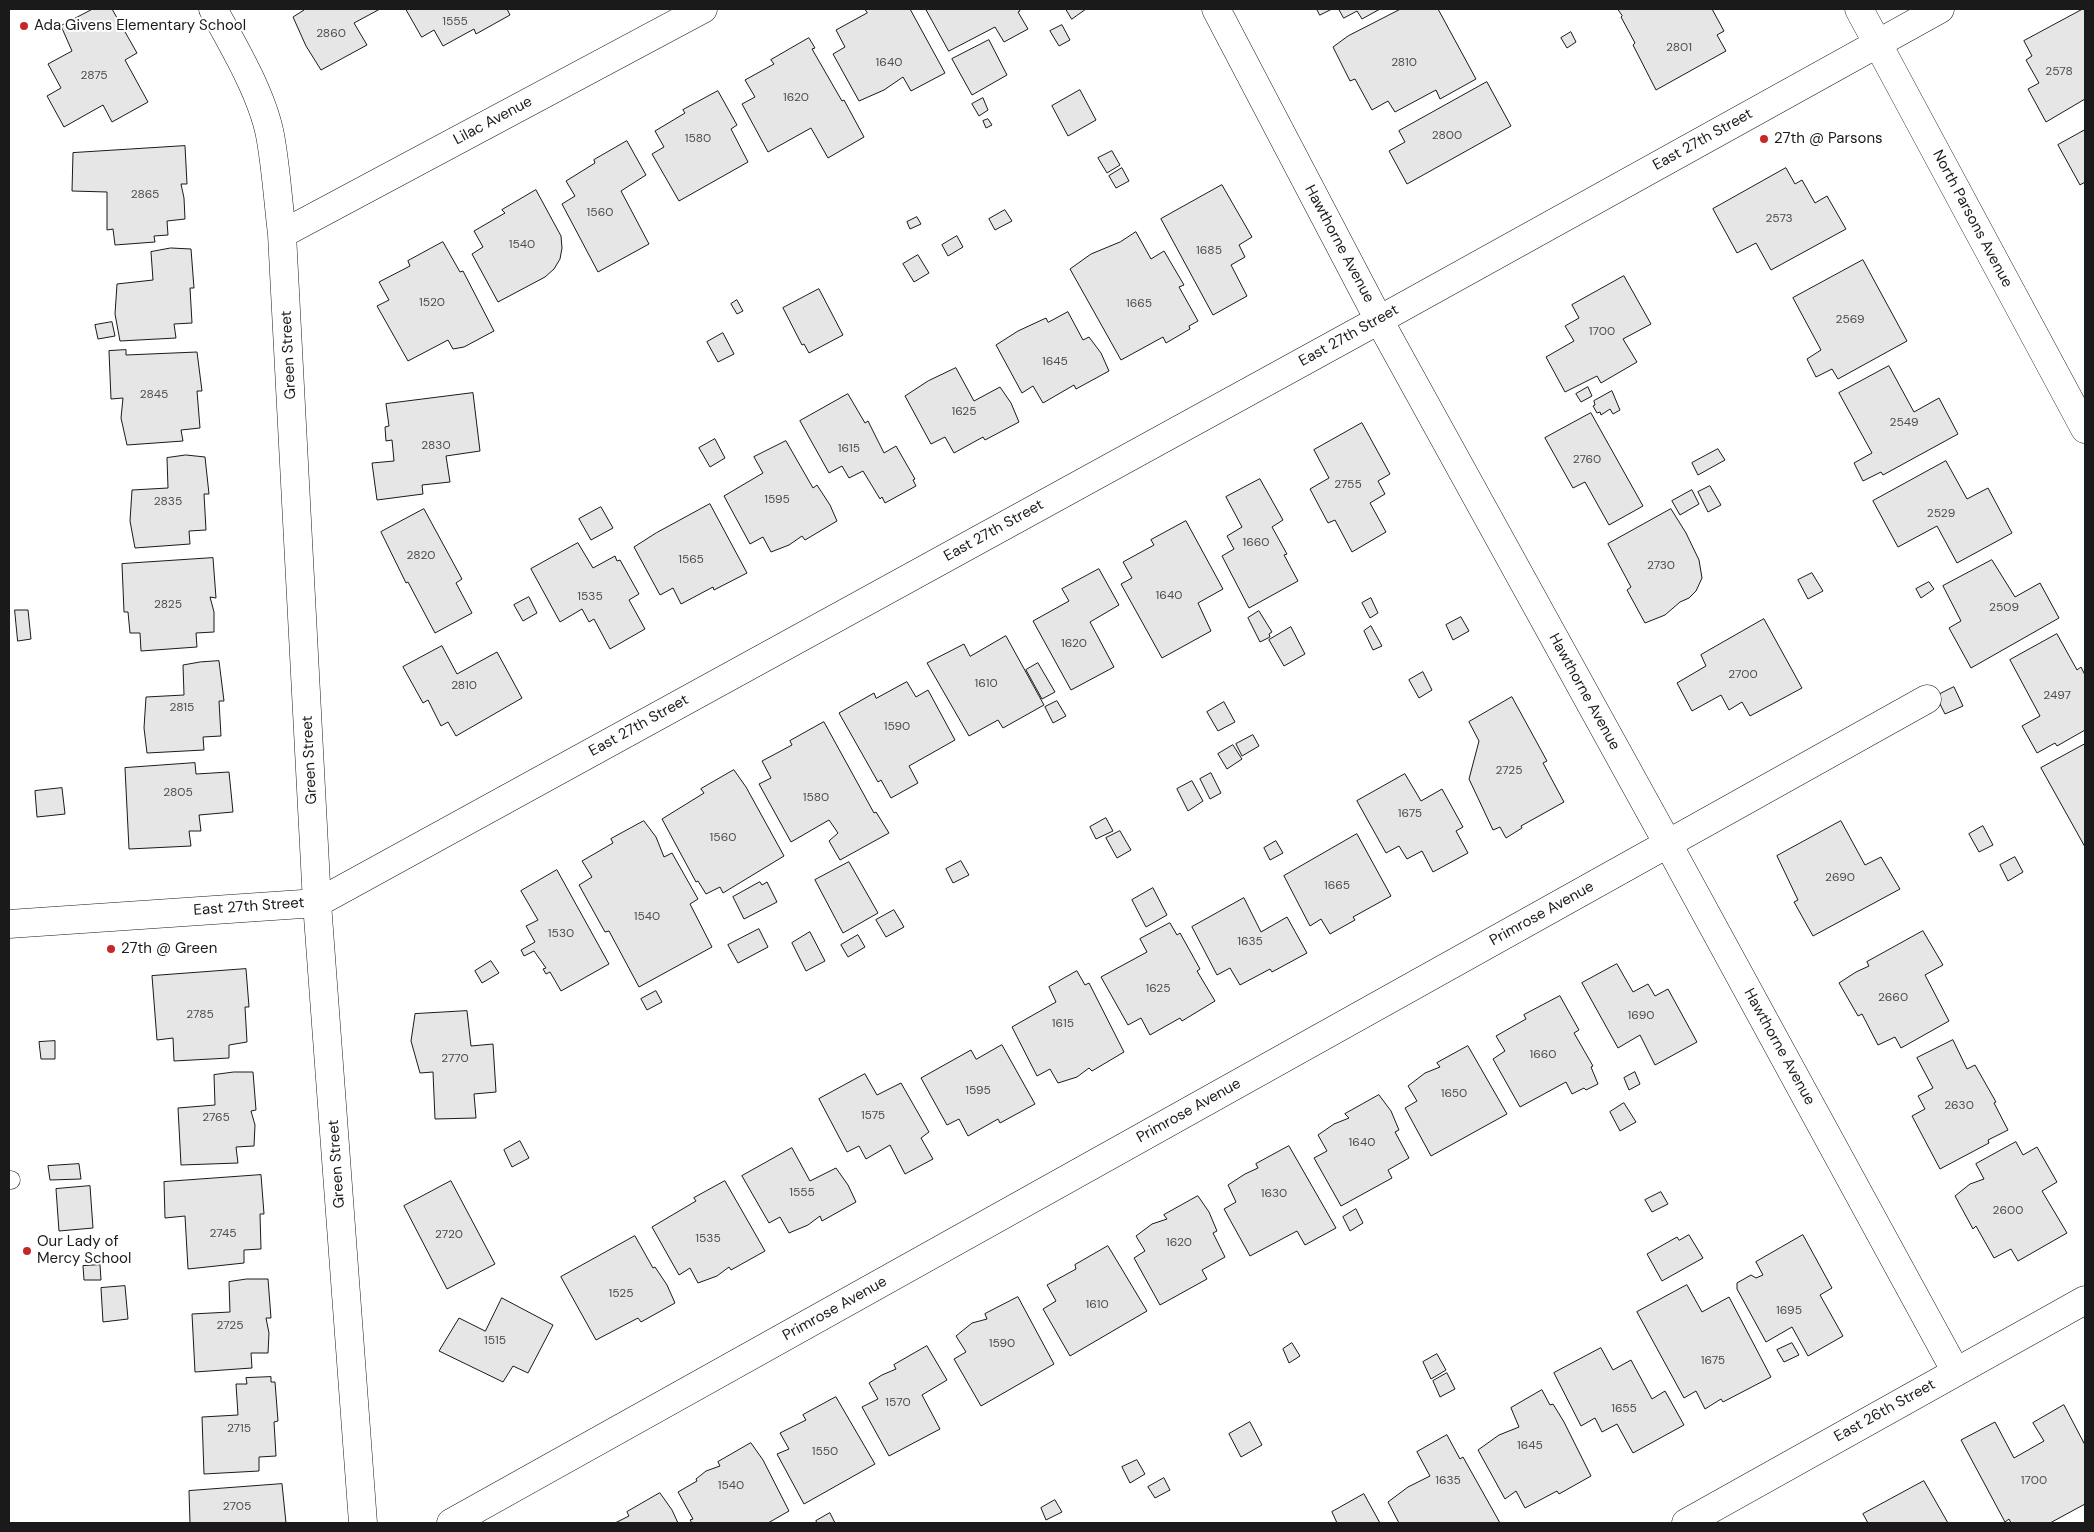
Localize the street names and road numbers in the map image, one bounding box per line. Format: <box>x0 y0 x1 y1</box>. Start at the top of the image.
street label: Lilac Avenue <box>451 93 535 149</box>
street label: East 27th Street <box>1650 105 1756 175</box>
street label: North Parsons Avenue <box>1928 147 2016 291</box>
street label: Hawthorne Avenue <box>1300 182 1378 306</box>
street label: East 27th Street <box>1296 301 1402 371</box>
street label: Green Street <box>278 310 300 400</box>
street label: East 27th Street <box>941 496 1047 566</box>
street label: Hawthorne Avenue <box>1544 630 1624 754</box>
street label: East 27th Street <box>586 691 692 761</box>
street label: Green Street <box>299 715 321 805</box>
street label: Primrose Avenue <box>1487 878 1597 950</box>
street label: East 27th Street <box>193 894 305 920</box>
street label: Hawthorne Avenue <box>1739 985 1819 1109</box>
street label: Primrose Avenue <box>1134 1075 1244 1147</box>
street label: Green Street <box>325 1119 349 1209</box>
street label: Primrose Avenue <box>780 1273 890 1345</box>
street label: East 26th Street <box>1831 1376 1939 1446</box>

